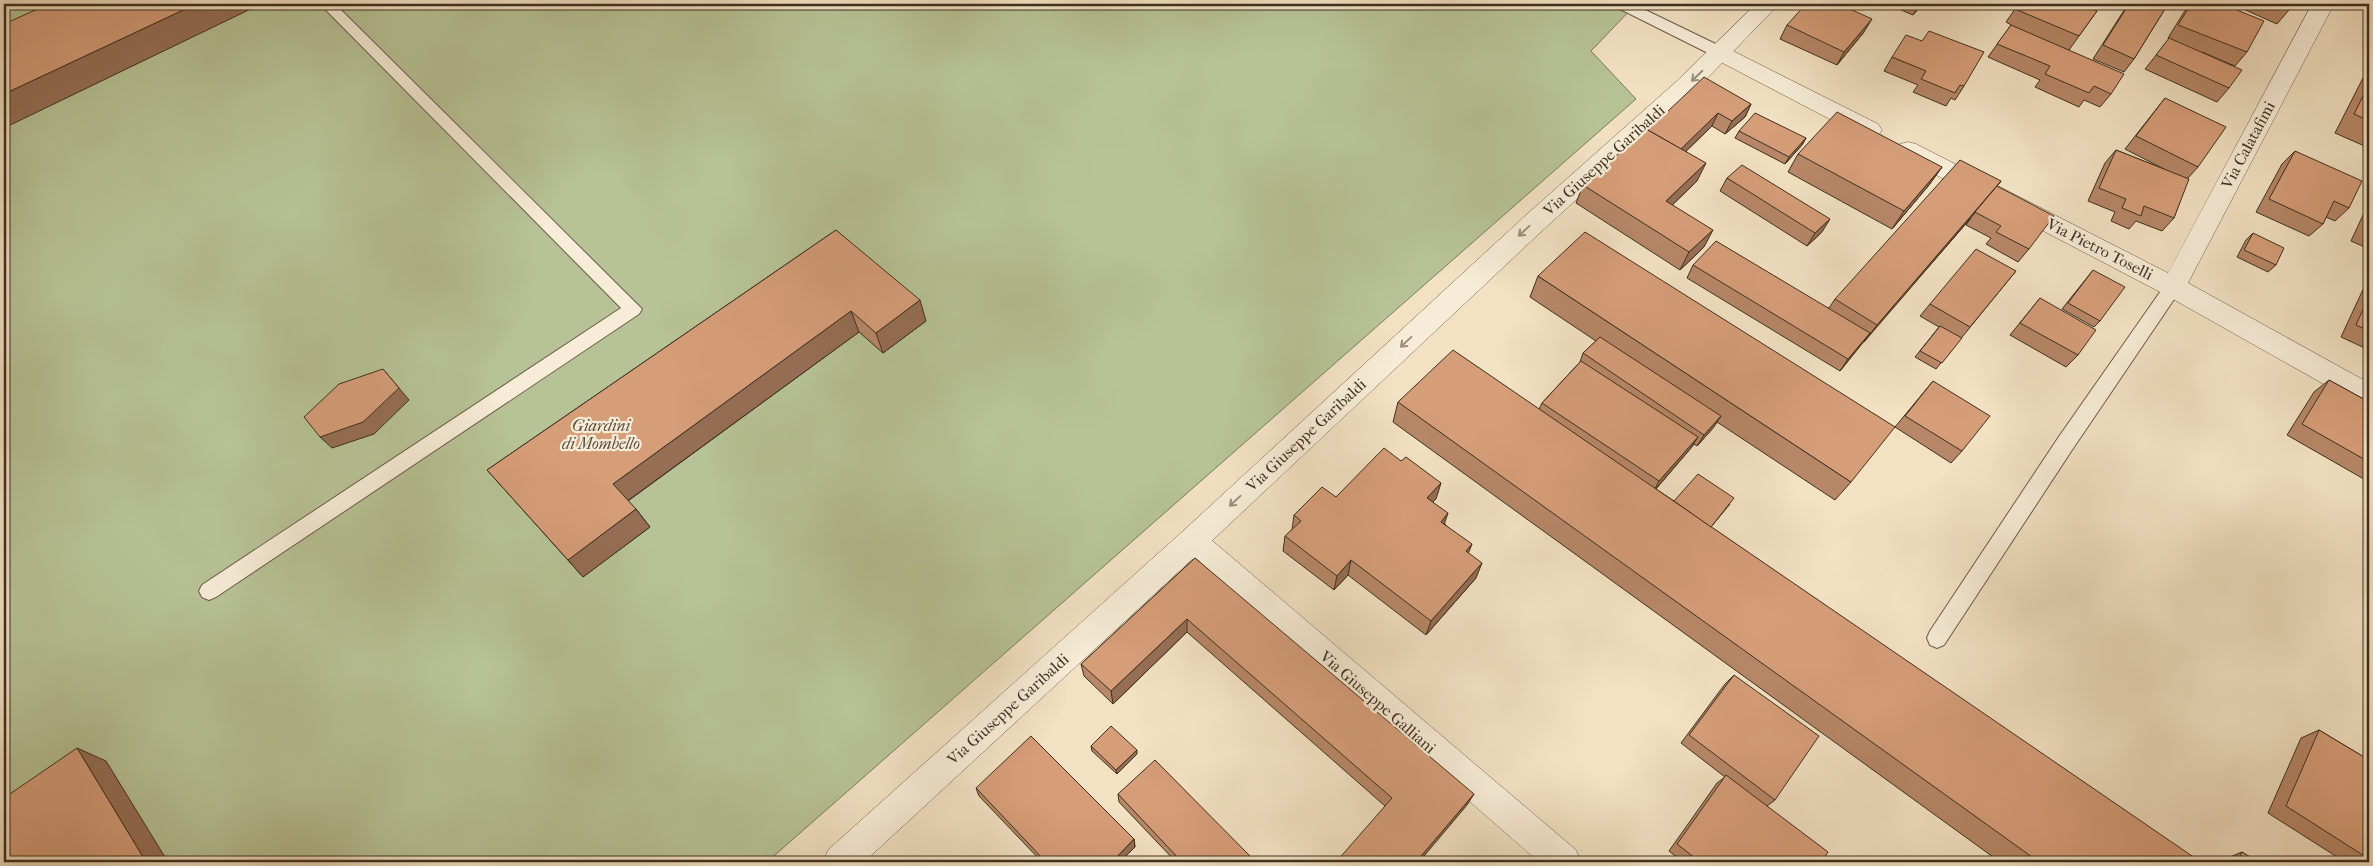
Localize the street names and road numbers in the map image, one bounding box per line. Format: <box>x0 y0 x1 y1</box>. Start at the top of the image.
street label: Via Calatafimi <box>2217 98 2279 193</box>
street label: Via Giuseppe Garibaldi <box>1539 100 1669 220</box>
street label: Via Pietro Toselli <box>2043 214 2157 284</box>
street label: Via Giuseppe Garibaldi <box>1241 374 1370 496</box>
street label: Via Giuseppe Galliani <box>1315 646 1440 758</box>
street label: Via Giuseppe Garibaldi <box>943 649 1073 769</box>

